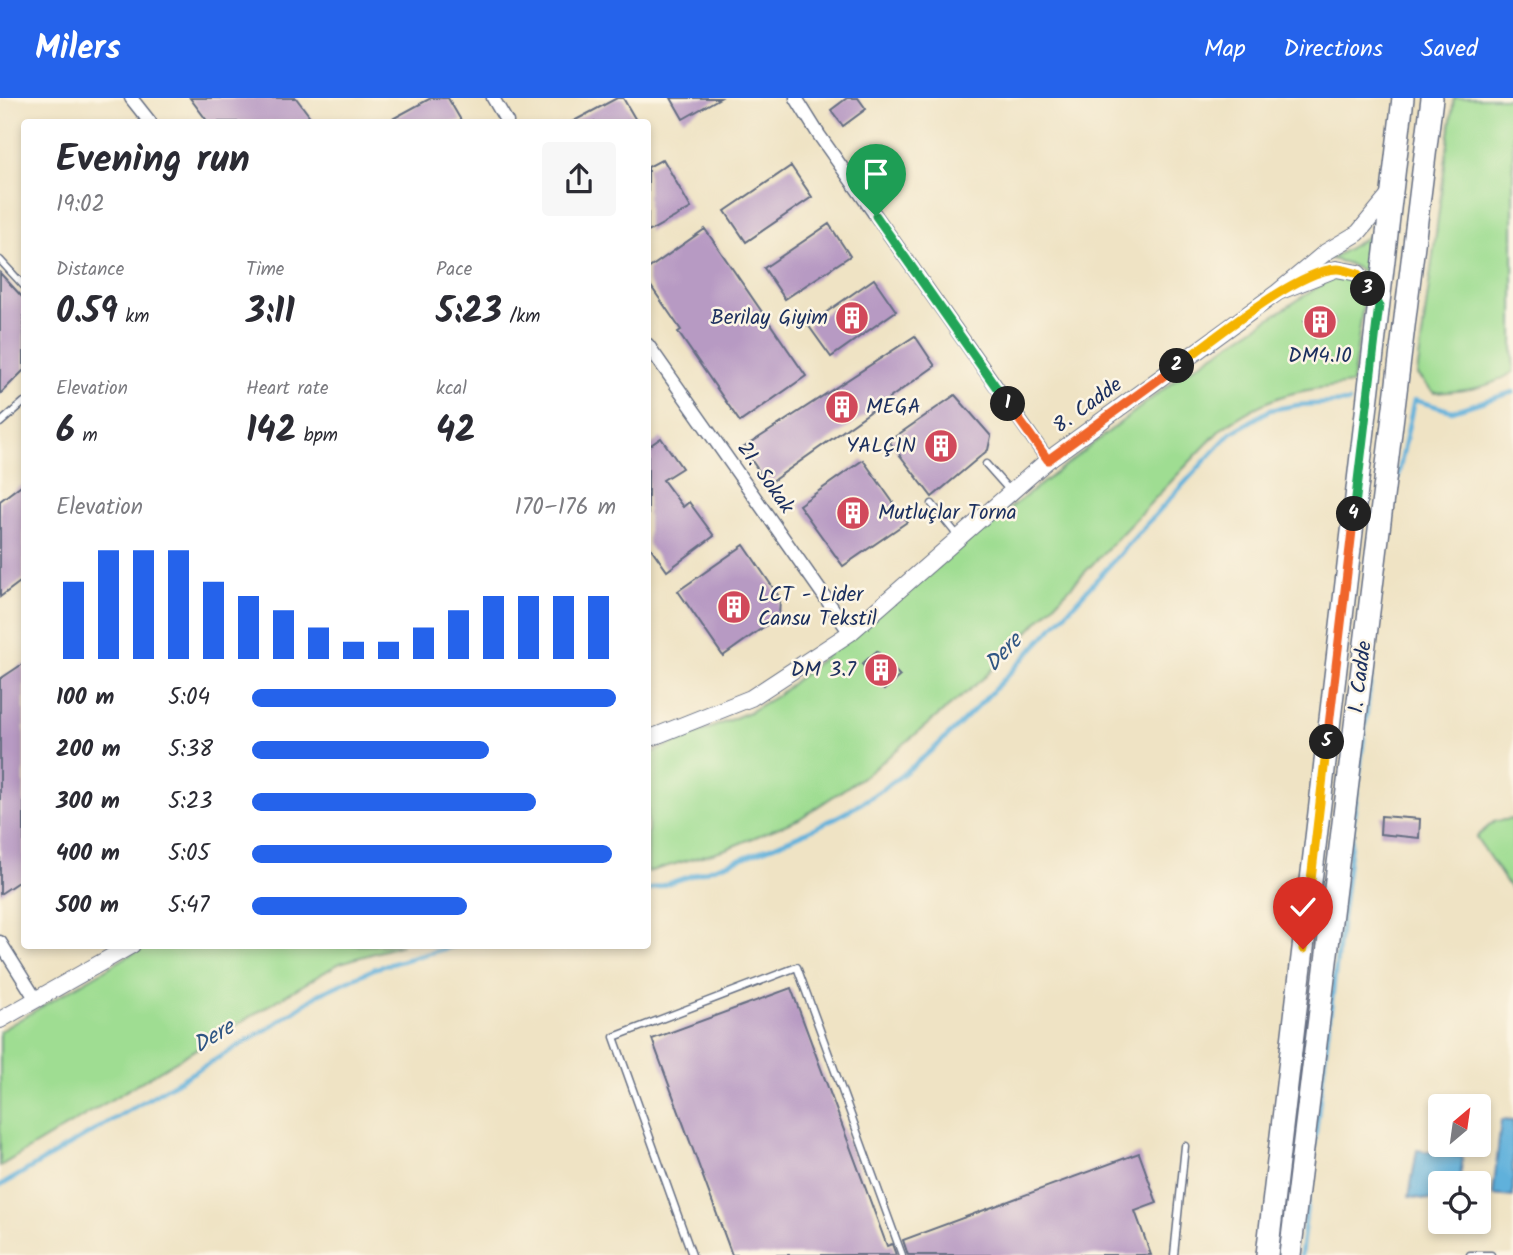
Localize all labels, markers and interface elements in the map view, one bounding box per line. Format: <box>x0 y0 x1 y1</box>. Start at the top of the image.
text: Milers <box>35 23 121 76</box>
text: Map <box>1204 30 1246 69</box>
text: Directions <box>1284 30 1383 69</box>
text: Saved <box>1421 30 1478 69</box>
text: Evening run <box>56 131 250 191</box>
button: share <box>542 142 616 216</box>
pin <box>846 144 906 216</box>
icon: arrive <box>857 155 895 193</box>
text: 19:02 <box>56 187 105 223</box>
text: Distance <box>56 255 124 285</box>
text: Time <box>246 255 284 285</box>
text: Pace <box>436 255 472 285</box>
pin: 3 <box>1350 272 1386 306</box>
text: 3 <box>1362 273 1373 303</box>
text: 0.59 <box>56 285 118 341</box>
text: 3:11 <box>246 285 295 341</box>
text: 5:23 <box>436 285 502 341</box>
building icon: Berilay Giyim <box>833 299 871 337</box>
text: km <box>118 302 149 332</box>
text: /km <box>502 302 540 332</box>
place label: Berilay Giyim <box>711 302 828 335</box>
building icon: DM4.10 <box>1301 303 1339 341</box>
place label: DM4.10 <box>1288 340 1352 373</box>
pin: 2 <box>1160 348 1194 384</box>
text: 2 <box>1171 350 1182 380</box>
street label: 8. Cadde <box>1046 369 1130 443</box>
text: Elevation <box>56 374 128 404</box>
text: Heart rate <box>246 374 329 404</box>
text: kcal <box>436 374 467 404</box>
pin: 1 <box>990 386 1026 422</box>
building icon: MEGA <box>823 388 861 426</box>
text: 1 <box>1005 388 1010 418</box>
place label: MEGA <box>866 391 920 424</box>
text: 6 <box>56 404 75 460</box>
text: 142 <box>246 404 296 460</box>
text: 42 <box>436 404 475 460</box>
text: m <box>75 421 98 451</box>
text: bpm <box>296 421 338 451</box>
building icon: YALÇIN <box>922 427 960 465</box>
place label: YALÇIN <box>846 430 916 463</box>
street label: 21. Sokak <box>728 435 802 521</box>
text: Elevation <box>56 490 143 526</box>
text: 170–176 m <box>515 490 616 526</box>
building icon: Mutluçlar Torna <box>834 494 872 532</box>
pin: 4 <box>1336 496 1372 532</box>
place label: Mutluçlar Torna <box>878 497 1017 530</box>
text: 4 <box>1348 498 1359 528</box>
place label: LCT - Lider Cansu Tekstil <box>758 579 877 636</box>
building icon: LCT - Lider Cansu Tekstil <box>715 588 753 626</box>
water label: Dere <box>976 623 1034 681</box>
street label: 1. Cadde <box>1340 638 1382 715</box>
building icon: DM 3.7 <box>862 651 900 689</box>
place label: DM 3.7 <box>791 654 857 687</box>
text: 100 m <box>56 680 114 716</box>
text: 5:04 <box>168 680 210 716</box>
pin: 5 <box>1310 724 1344 760</box>
text: 5 <box>1322 726 1331 756</box>
text: 200 m <box>56 732 121 768</box>
text: 5:38 <box>168 732 213 768</box>
text: 300 m <box>56 784 120 820</box>
text: 5:23 <box>168 784 213 820</box>
text: 400 m <box>56 836 120 872</box>
text: 5:05 <box>168 836 210 872</box>
pin <box>1273 877 1333 949</box>
text: 500 m <box>56 888 119 924</box>
text: 5:47 <box>168 888 209 924</box>
icon: check <box>1284 888 1322 926</box>
water label: Dere <box>186 1009 244 1064</box>
north arrow <box>1428 1094 1491 1157</box>
map controls <box>1428 1094 1491 1234</box>
button: locate <box>1428 1171 1491 1234</box>

